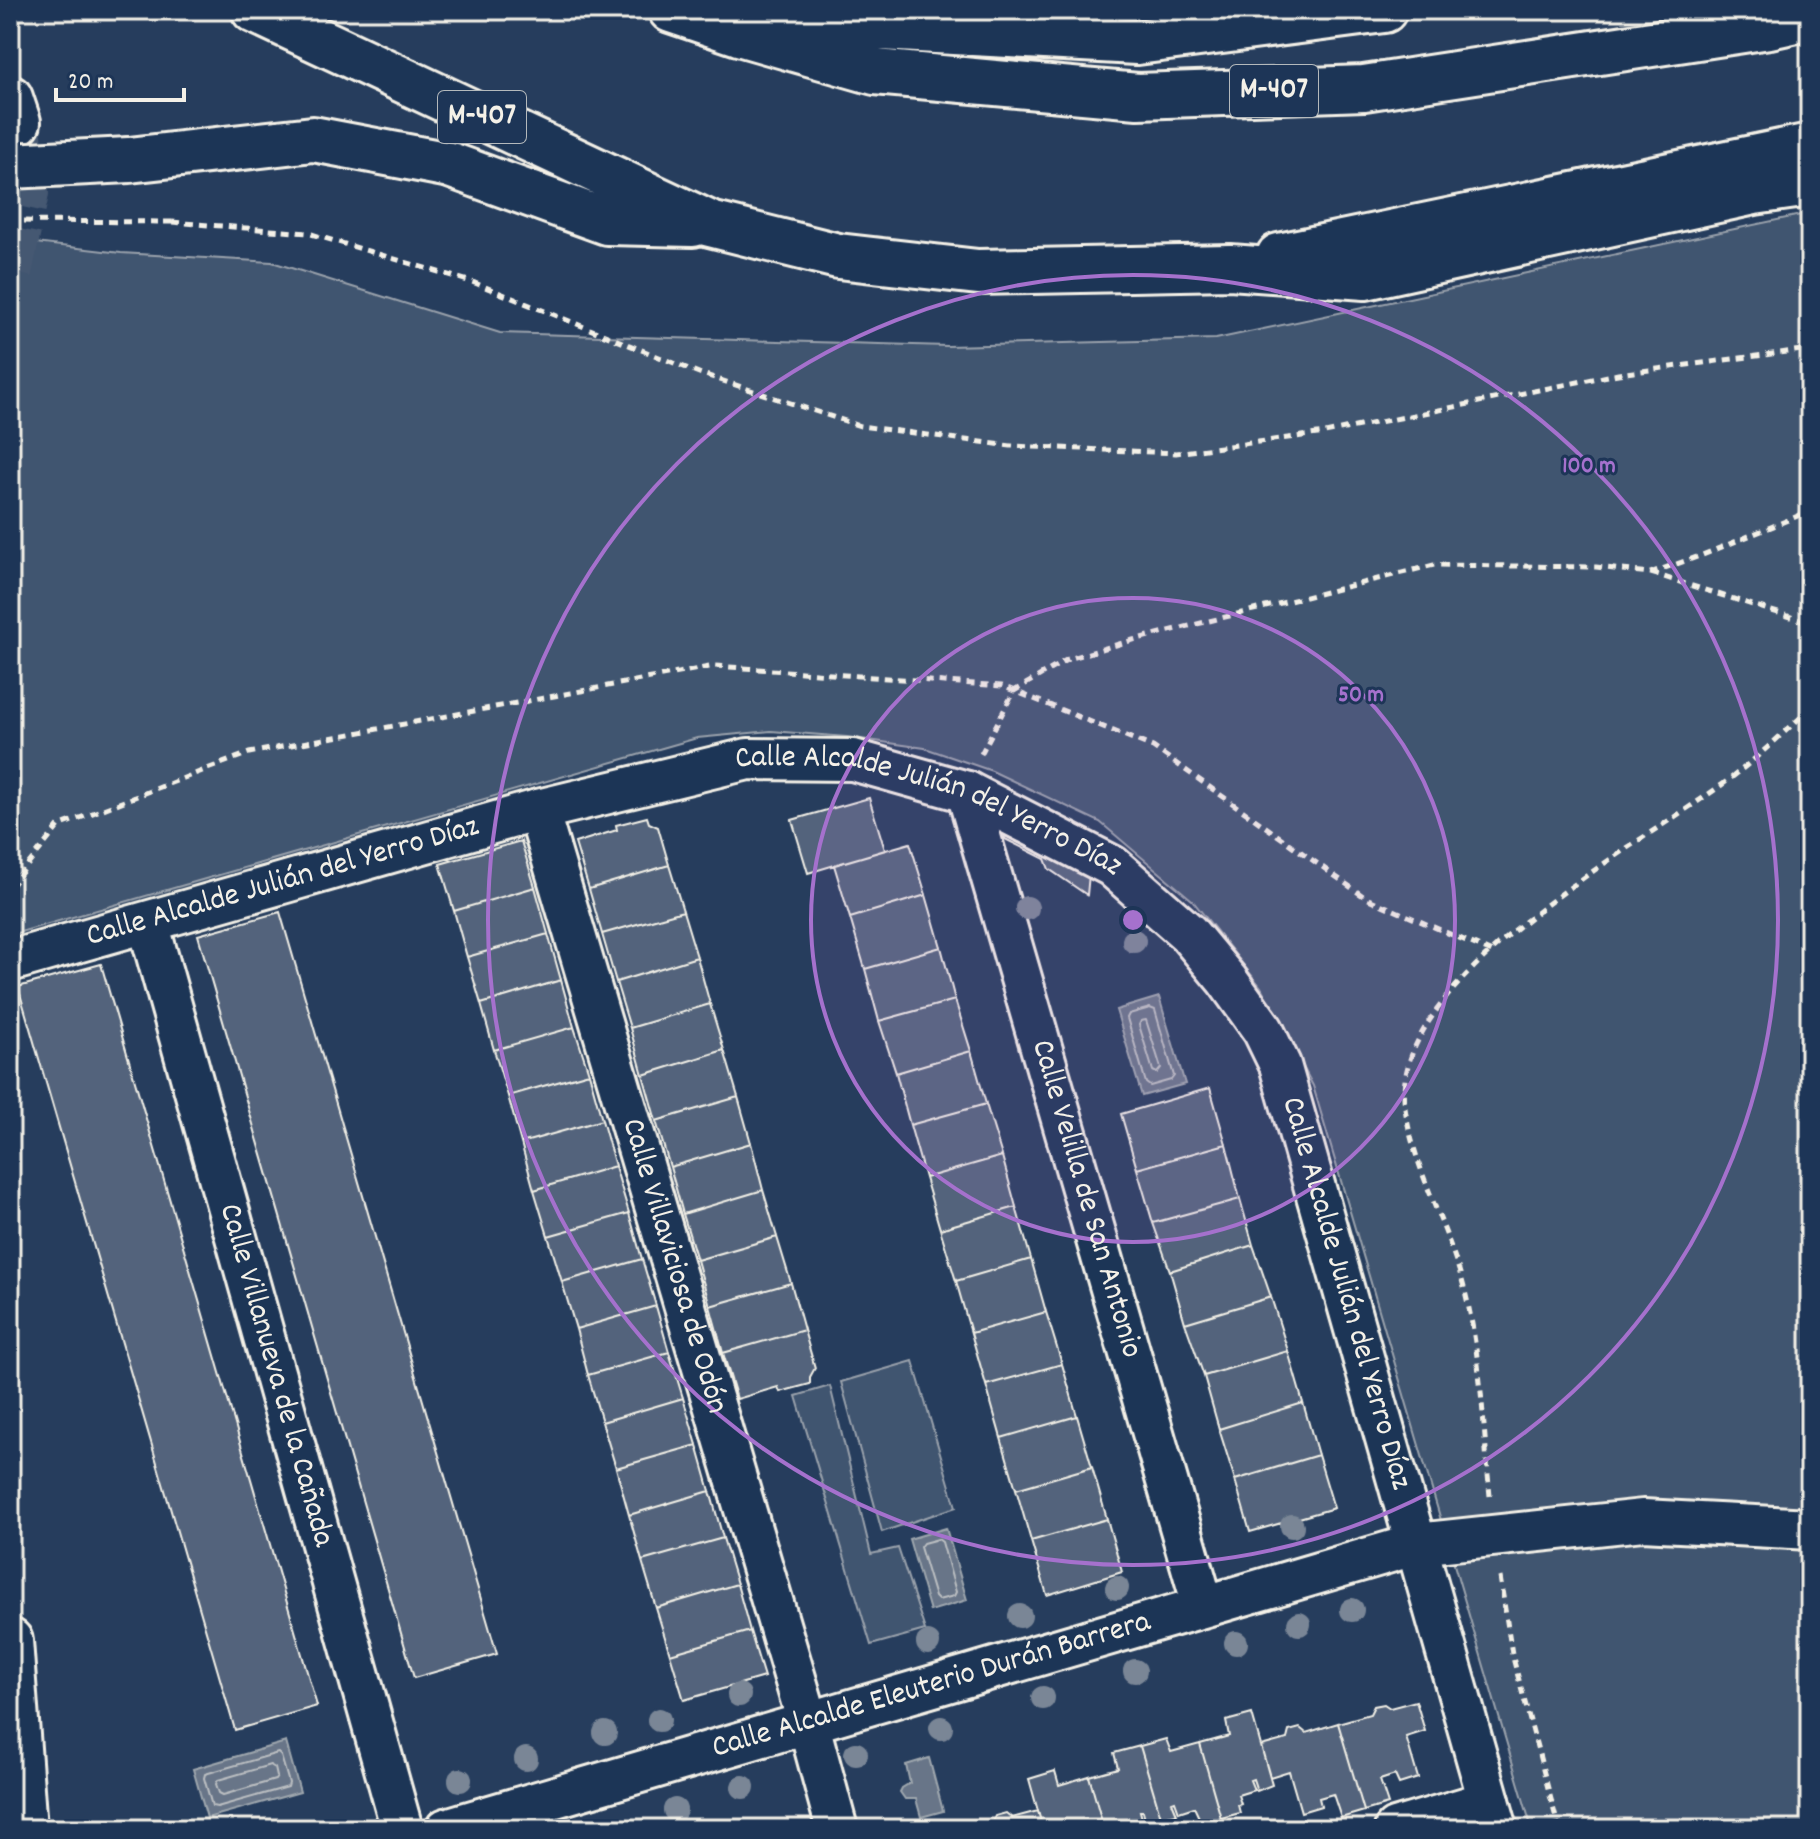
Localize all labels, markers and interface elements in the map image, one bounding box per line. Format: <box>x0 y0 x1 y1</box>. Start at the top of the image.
scale bar <box>56 52 184 102</box>
road number: M-407 <box>1230 65 1318 117</box>
text: 20 m <box>68 66 114 100</box>
road number: M-407 <box>438 91 526 143</box>
text: 100 m <box>1562 450 1616 484</box>
text: 50 m <box>1338 679 1384 713</box>
street label: Calle Alcalde Julián del Yerro Díaz <box>730 736 1133 888</box>
street label: Calle Alcalde Julián del Yerro Díaz <box>81 805 485 961</box>
centre of rings <box>1119 906 1147 934</box>
street label: Calle Velilla de San Antonio <box>1017 1035 1153 1364</box>
street label: Calle Alcalde Julián del Yerro Díaz <box>1267 1092 1423 1495</box>
street label: Calle Villaviciosa de Odón <box>608 1113 739 1420</box>
street label: Calle Villanueva de la Cañada <box>205 1199 345 1553</box>
street label: Calle Alcalde Eleuterio Durán Barrera <box>707 1600 1157 1773</box>

